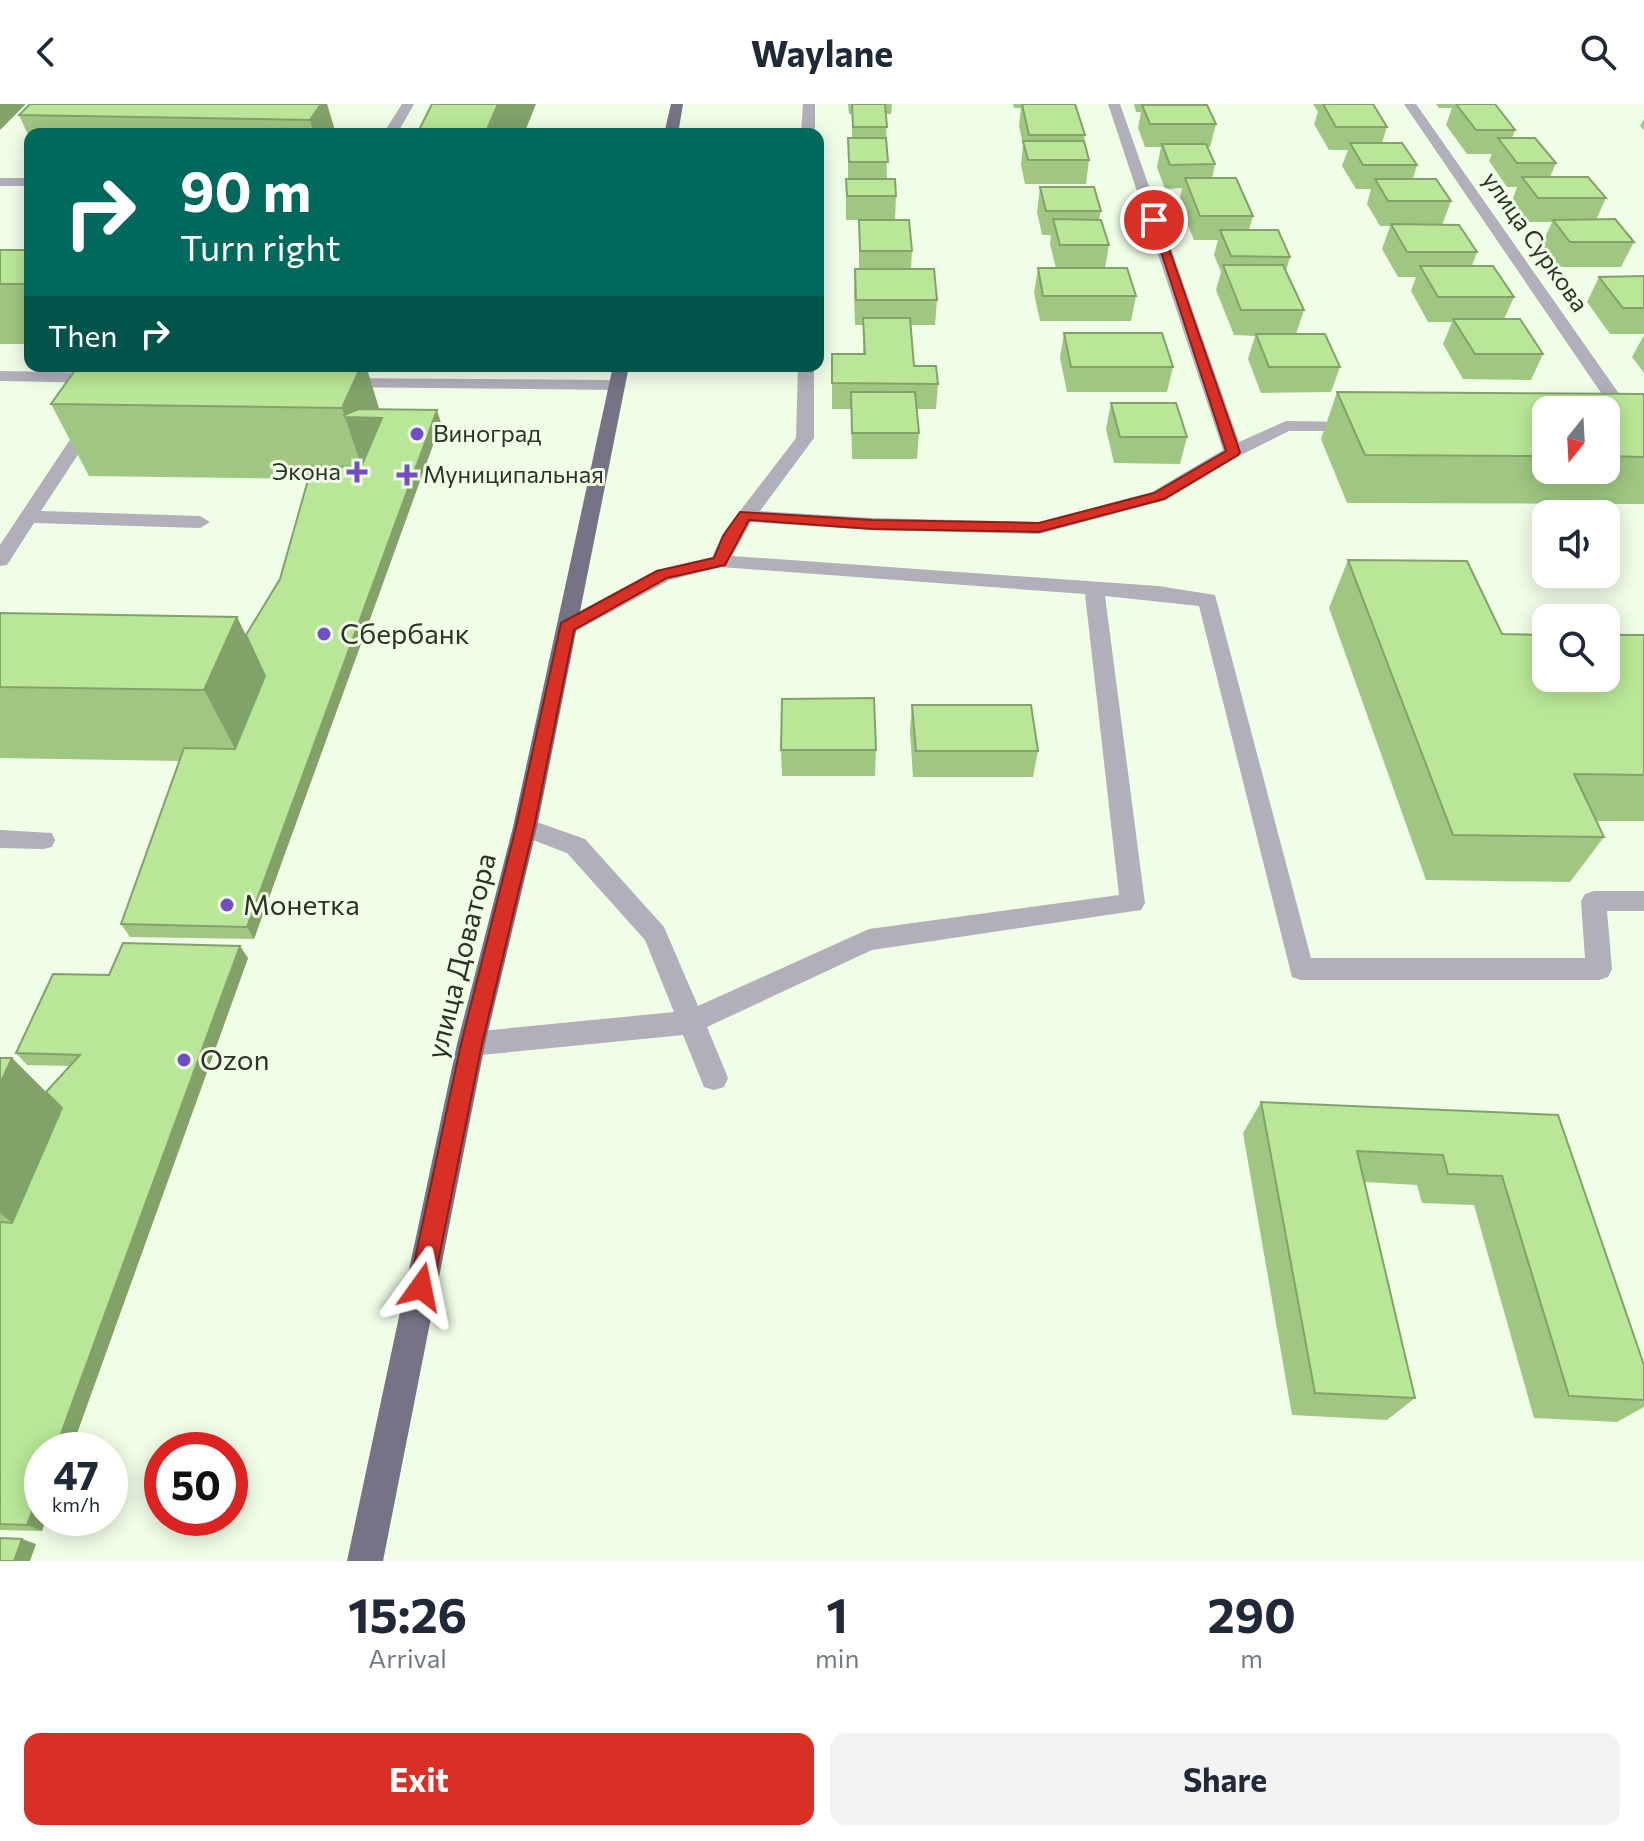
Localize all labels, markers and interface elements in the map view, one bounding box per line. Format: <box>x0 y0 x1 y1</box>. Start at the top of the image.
icon: back <box>24 30 68 74</box>
text: Waylane <box>751 30 893 74</box>
icon: search <box>1576 30 1620 74</box>
text: 90 m <box>180 155 311 224</box>
icon: right <box>48 160 152 264</box>
street label: улица Суркова <box>1477 165 1595 317</box>
pin <box>1120 186 1188 254</box>
icon: arrive <box>1132 198 1176 242</box>
text: Turn right <box>180 224 341 268</box>
icon: right <box>133 312 177 356</box>
text: Then <box>48 316 117 353</box>
north arrow <box>1532 396 1620 484</box>
map controls <box>1532 396 1620 692</box>
place label: Виноград <box>433 418 541 447</box>
marker: Виноград <box>408 425 426 443</box>
place label: Экона <box>272 456 341 485</box>
place label: Муниципальная <box>423 459 604 488</box>
marker: Экона <box>348 463 366 481</box>
marker: Муниципальная <box>398 466 416 484</box>
button: sound <box>1532 500 1620 588</box>
button: search <box>1532 604 1620 692</box>
place label: Сбербанк <box>340 616 470 650</box>
marker: Сбербанк <box>315 625 333 643</box>
street label: улица Доватора <box>418 849 502 1062</box>
place label: Монетка <box>243 887 360 921</box>
marker: Монетка <box>218 896 236 914</box>
place label: Ozon <box>200 1042 270 1076</box>
marker: Ozon <box>175 1051 193 1069</box>
position arrow <box>379 1245 463 1329</box>
speed limit sign: 50 <box>144 1432 248 1536</box>
text: 47 <box>53 1449 99 1498</box>
text: km/h <box>52 1492 100 1516</box>
text: 15:26 <box>348 1584 467 1643</box>
text: 1 <box>826 1584 848 1643</box>
text: 290 <box>1207 1584 1296 1643</box>
text: Arrival <box>368 1642 447 1673</box>
text: min <box>815 1642 859 1673</box>
text: m <box>1240 1642 1263 1673</box>
button: Exit <box>24 1733 814 1825</box>
button: Share <box>830 1733 1620 1825</box>

